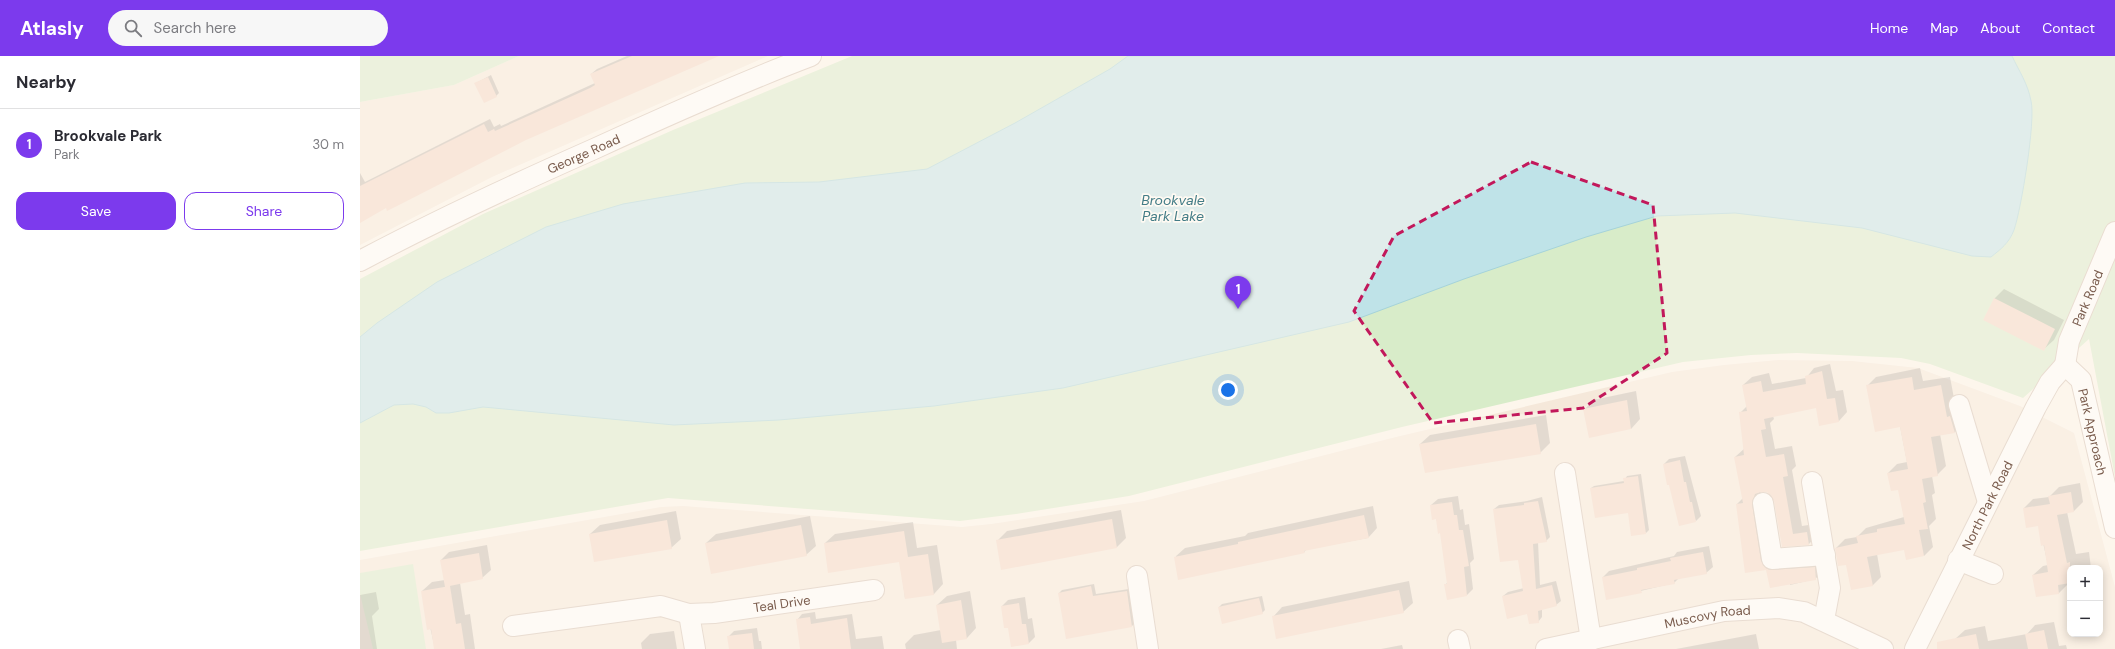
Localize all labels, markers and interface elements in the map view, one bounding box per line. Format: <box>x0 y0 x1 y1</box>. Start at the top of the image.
search box <box>108 10 388 46</box>
text: Atlasly <box>20 16 84 41</box>
icon: search <box>122 17 144 39</box>
text: Search here <box>154 18 236 38</box>
text: Home <box>1870 19 1908 37</box>
text: Map <box>1930 19 1958 37</box>
text: About <box>1980 19 2020 37</box>
text: Contact <box>2042 19 2095 37</box>
text: Nearby <box>16 71 76 93</box>
text: Brookvale Park <box>54 126 162 146</box>
street label: George Road <box>545 130 623 177</box>
text: 1 <box>27 136 31 153</box>
text: 30 m <box>312 136 344 153</box>
text: Park <box>54 146 80 163</box>
water label: Brookvale Park Lake <box>1141 191 1205 225</box>
button: Save <box>16 192 176 230</box>
button: Share <box>184 192 344 230</box>
street label: Park Road <box>2068 267 2107 329</box>
pin: 1 <box>1225 276 1251 309</box>
your location <box>1218 380 1238 400</box>
street label: Park Approach <box>2075 387 2111 477</box>
street label: North Park Road <box>1958 458 2016 552</box>
map controls <box>2067 565 2103 637</box>
button: + <box>2067 565 2103 601</box>
street label: Teal Drive <box>752 591 812 616</box>
street label: Muscovy Road <box>1663 601 1751 632</box>
button: − <box>2067 601 2103 637</box>

